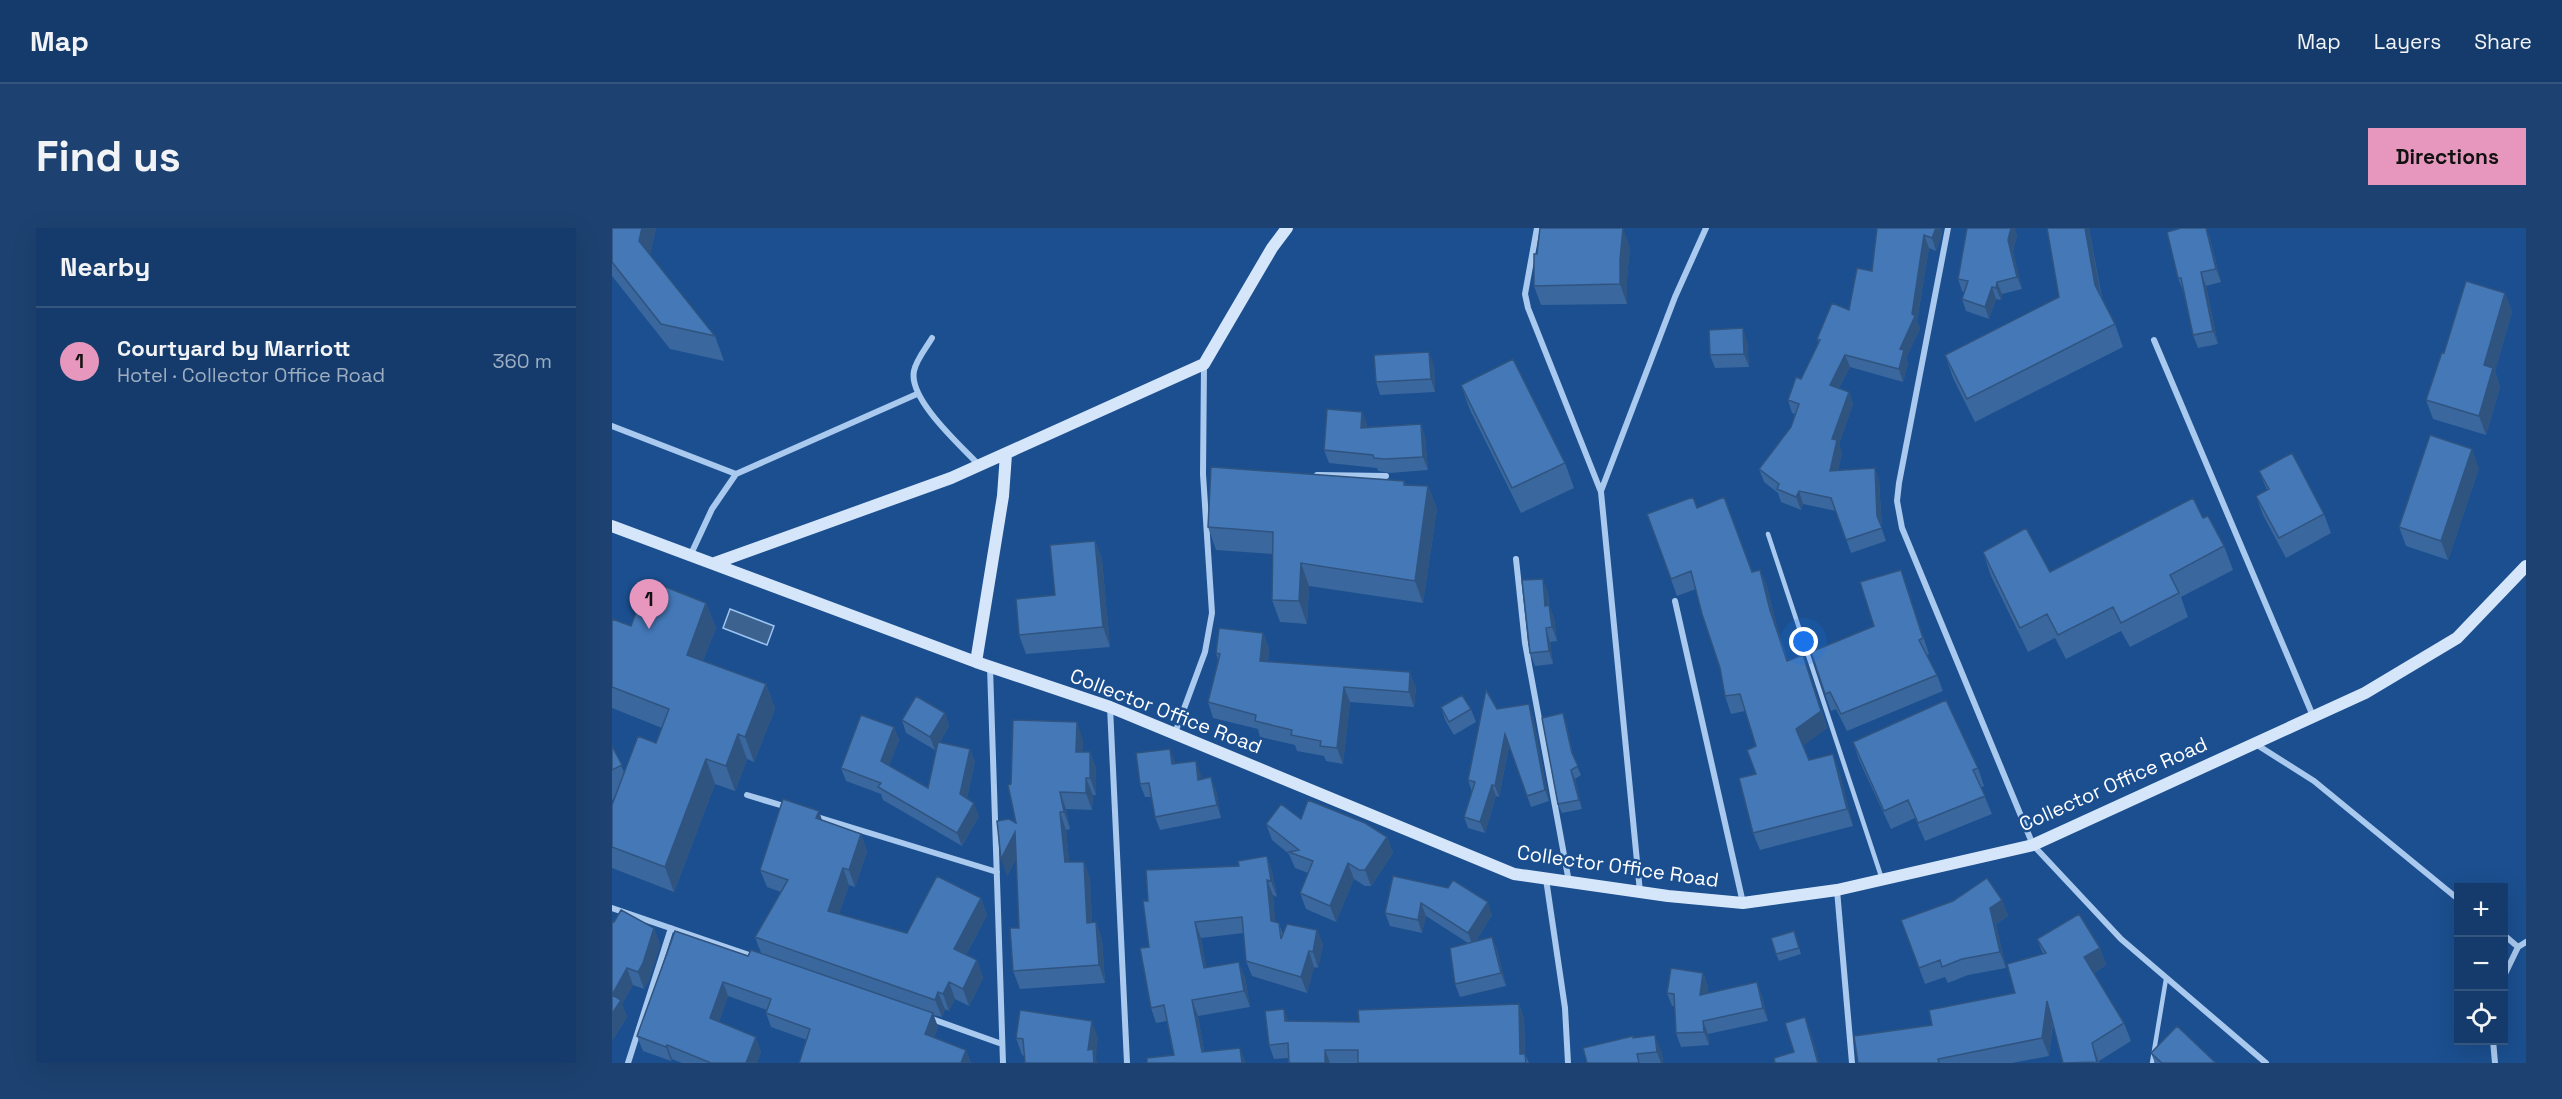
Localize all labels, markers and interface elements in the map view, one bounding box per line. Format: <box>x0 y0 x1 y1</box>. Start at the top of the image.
text: Map <box>30 23 89 59</box>
text: Map <box>2297 28 2341 55</box>
text: Layers <box>2374 28 2441 55</box>
text: Share <box>2474 28 2532 55</box>
button: Directions <box>2368 128 2526 185</box>
text: Find us <box>36 130 181 183</box>
text: Nearby <box>60 250 150 284</box>
text: Courtyard by Marriott <box>117 334 350 362</box>
text: 1 <box>75 348 84 374</box>
text: 360 m <box>493 348 552 374</box>
text: Hotel · Collector Office Road <box>117 362 385 388</box>
pin: 1 <box>630 580 669 629</box>
your location <box>1789 627 1818 656</box>
street label: Collector Office Road <box>1066 662 1266 760</box>
street label: Collector Office Road <box>2015 731 2211 837</box>
street label: Collector Office Road <box>1515 839 1721 893</box>
map controls <box>2454 883 2508 1045</box>
button: + <box>2454 883 2508 937</box>
button: − <box>2454 937 2508 991</box>
button: locate <box>2454 991 2508 1045</box>

